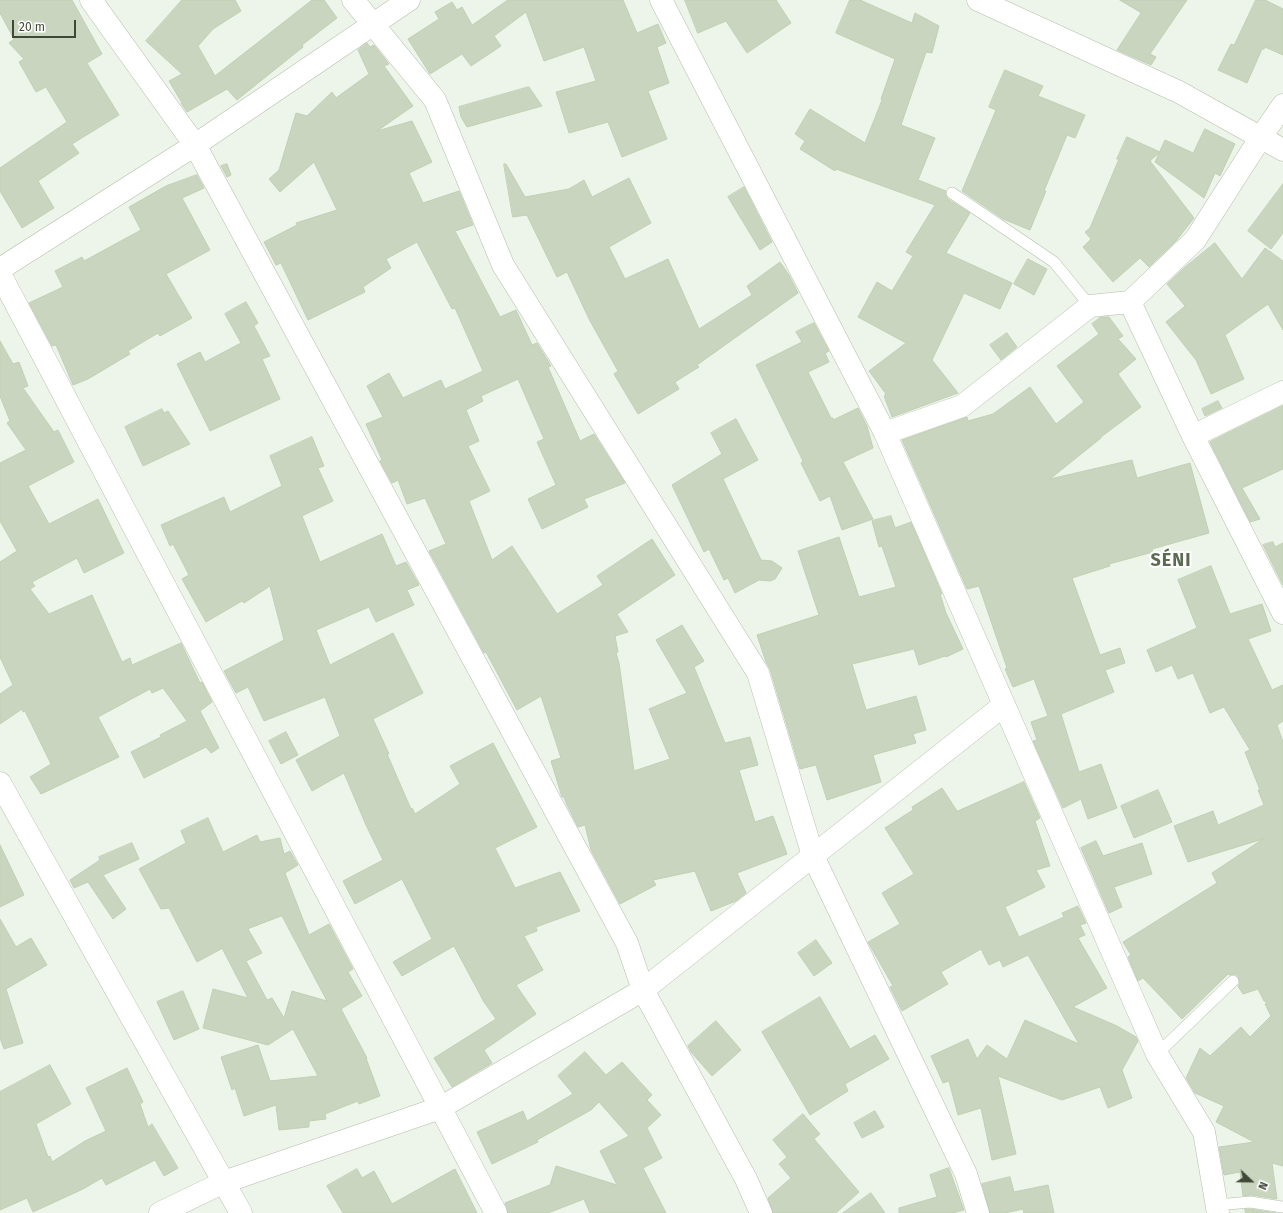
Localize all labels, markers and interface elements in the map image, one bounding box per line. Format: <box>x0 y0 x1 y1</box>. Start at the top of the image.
scale bar <box>14 12 78 38</box>
text: 20 m <box>19 20 45 34</box>
district label: SÉNI <box>1151 550 1191 572</box>
north arrow <box>1231 1161 1271 1201</box>
text: N <box>1255 1180 1270 1191</box>

